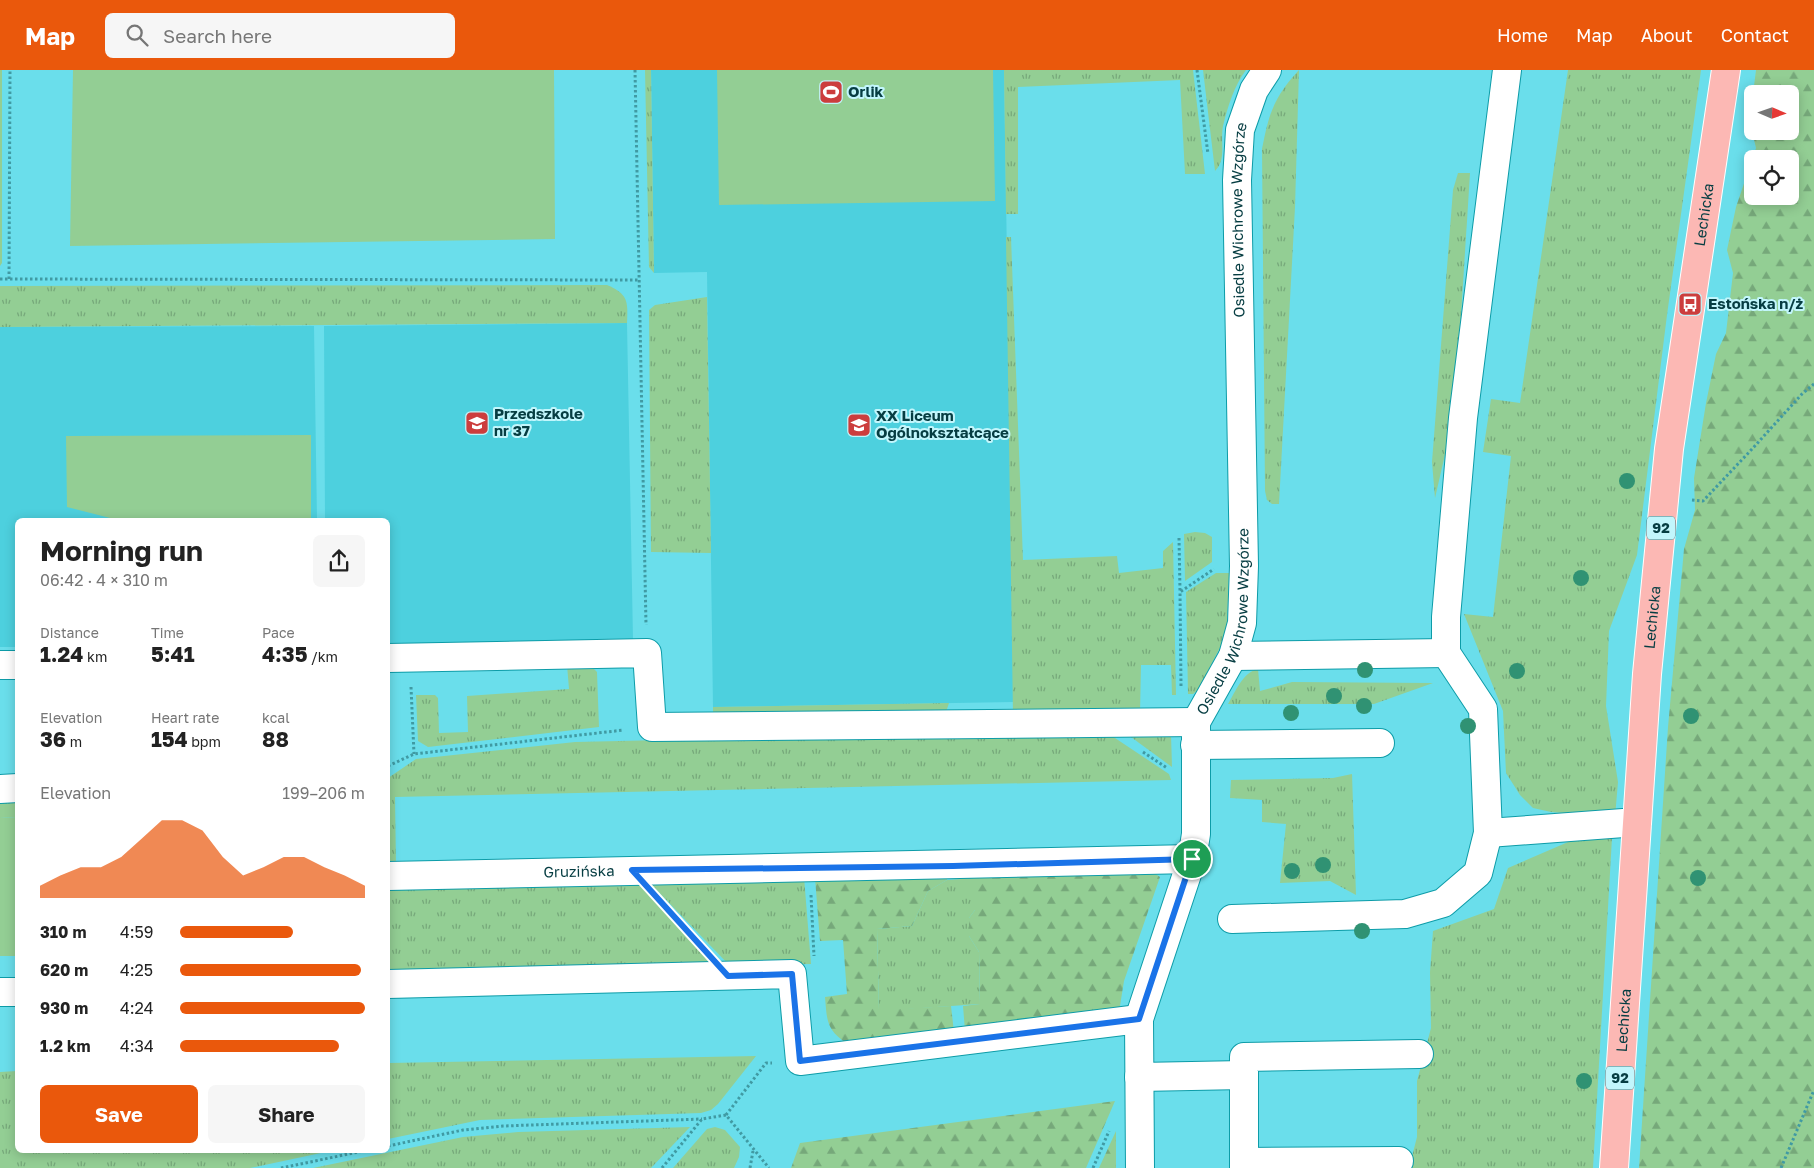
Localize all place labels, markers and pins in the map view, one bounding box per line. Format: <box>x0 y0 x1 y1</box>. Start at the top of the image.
sports icon: Orlik <box>818 79 844 105</box>
place label: Orlik <box>848 82 884 100</box>
bus stop icon: Estońska n/ż <box>1677 291 1703 317</box>
place label: Estońska n/ż <box>1708 294 1803 312</box>
place label: Przedszkole nr 37 <box>494 404 583 439</box>
place label: XX Liceum Ogólnokształcące <box>876 406 1009 441</box>
school or university icon: Przedszkole nr 37 <box>464 410 490 436</box>
school or university icon: XX Liceum Ogólnokształcące <box>846 412 872 438</box>
pin <box>1171 838 1213 880</box>

